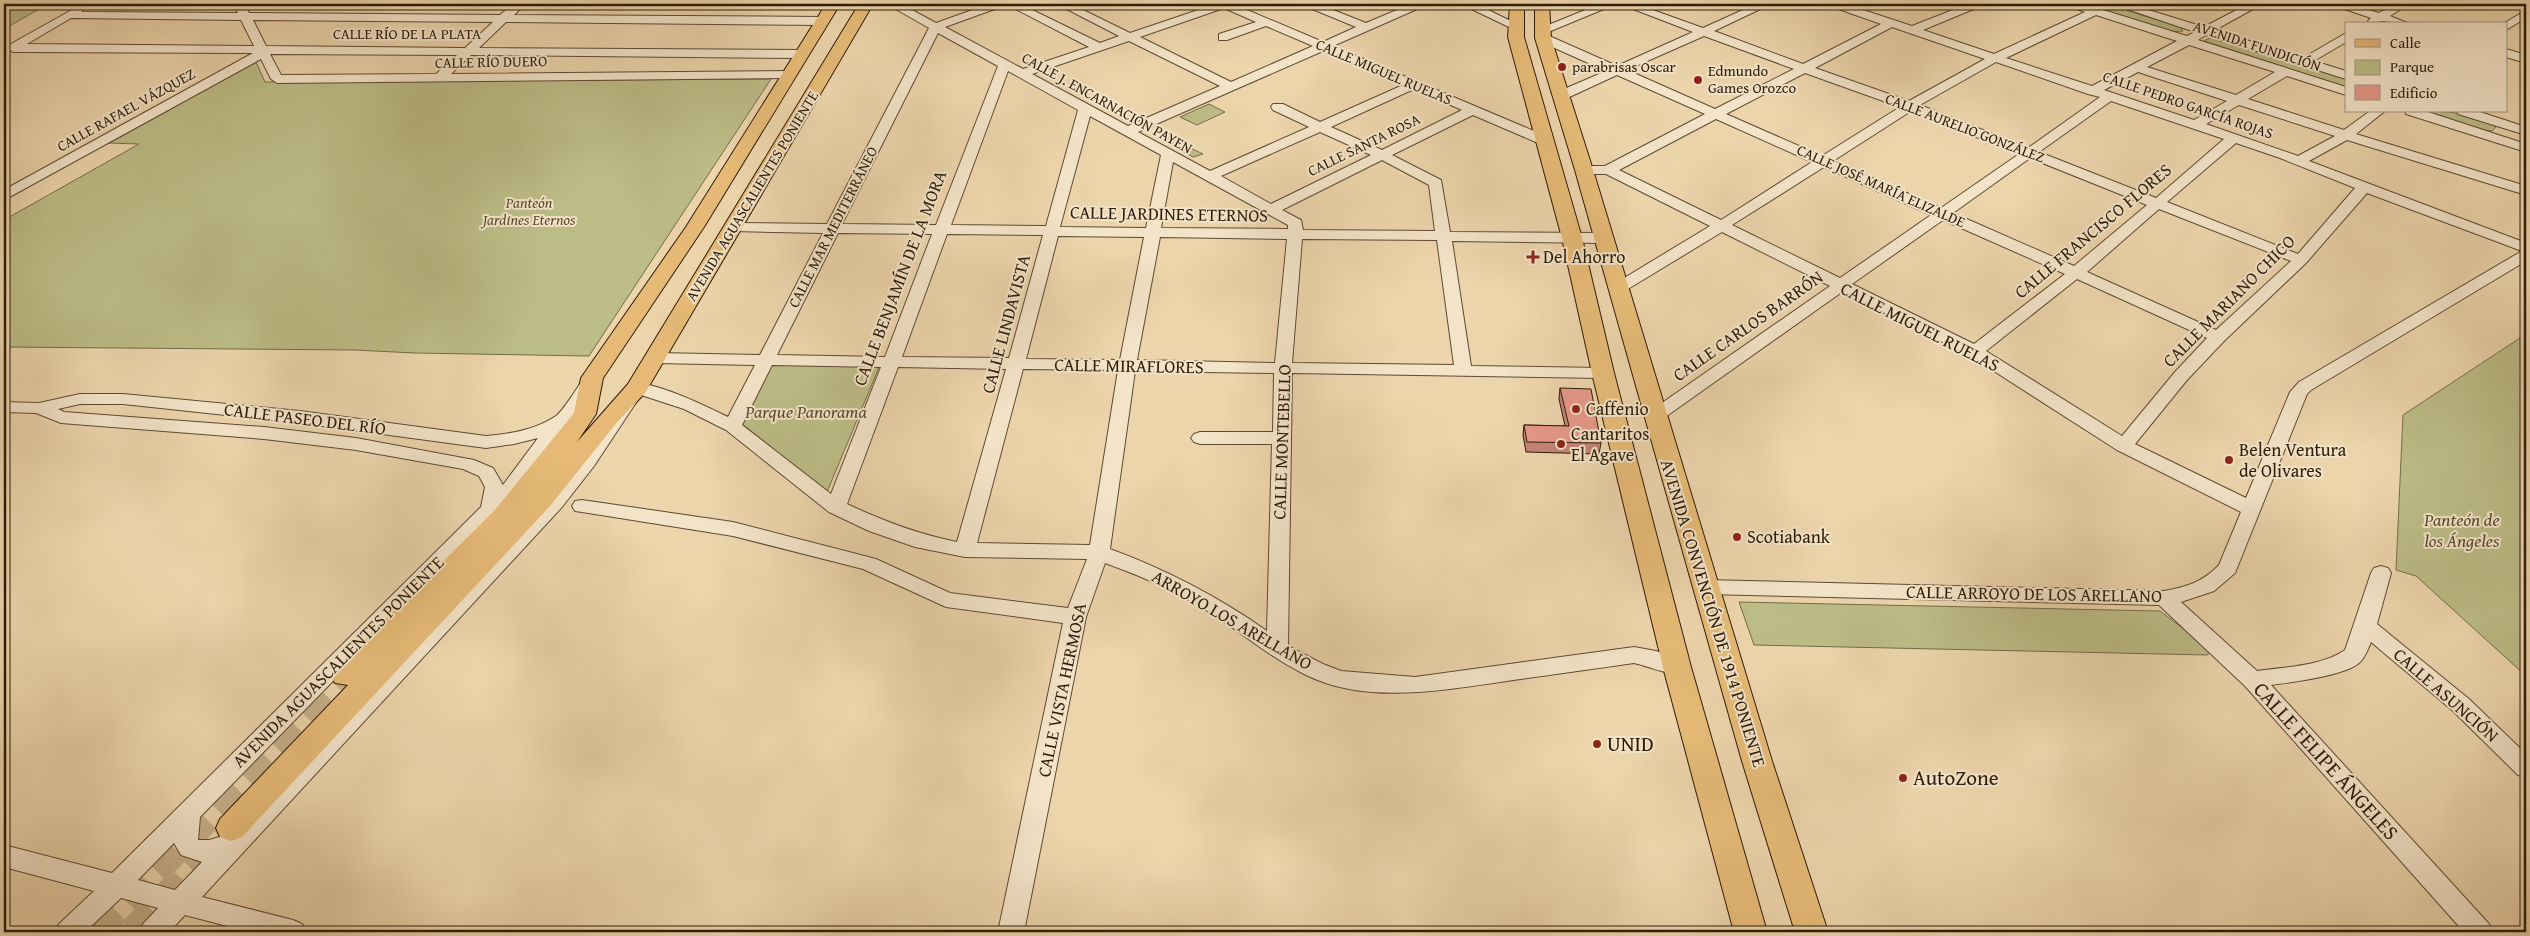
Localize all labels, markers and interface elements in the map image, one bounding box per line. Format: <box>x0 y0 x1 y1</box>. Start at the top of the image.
street label: AVENIDA FUNDICIÓN <box>2191 15 2324 76</box>
legend <box>2345 22 2508 112</box>
street label: CALLE RÍO DE LA PLATA <box>333 23 481 44</box>
text: Calle <box>2390 32 2421 53</box>
street label: CALLE MIGUEL RUELAS <box>1313 33 1455 110</box>
street label: CALLE J. ENCARNACIÓN PAYEN <box>1018 47 1196 158</box>
street label: CALLE RÍO DUERO <box>435 50 547 73</box>
place label: parabrisas Oscar <box>1572 56 1676 77</box>
text: Parque <box>2390 56 2434 77</box>
place label: Edmundo Games Orozco <box>1708 60 1796 98</box>
marker: parabrisas Oscar <box>1556 61 1568 73</box>
street label: CALLE RAFAEL VÁZQUEZ <box>53 63 199 156</box>
street label: CALLE PEDRO GARCÍA ROJAS <box>2100 65 2276 144</box>
marker: Edmundo Games Orozco <box>1692 74 1704 86</box>
text: Edificio <box>2390 82 2438 103</box>
street label: AVENIDA AGUASCALIENTES PONIENTE <box>680 86 823 305</box>
street label: CALLE AURELIO GONZÁLEZ <box>1883 87 2048 168</box>
street label: CALLE SANTA ROSA <box>1304 108 1424 181</box>
street label: CALLE JOSÉ MARÍA ELIZALDE <box>1794 139 1969 232</box>
street label: CALLE MAR MEDITERRÁNEO <box>783 143 882 311</box>
street label: CALLE FRANCISCO FLORES <box>2008 156 2177 305</box>
street label: CALLE BENJAMÍN DE LA MORA <box>846 166 953 390</box>
park label: Panteón Jardines Eternos <box>480 192 576 230</box>
street label: CALLE JARDINES ETERNOS <box>1070 198 1268 229</box>
street label: CALLE MARIANO CHICO <box>2156 228 2301 373</box>
place label: Del Ahorro <box>1543 243 1625 270</box>
street label: CALLE LINDAVISTA <box>974 251 1037 396</box>
marker: Del Ahorro <box>1527 251 1539 263</box>
street label: CALLE CARLOS BARRÓN <box>1667 263 1829 388</box>
street label: CALLE MIGUEL RUELAS <box>1836 275 2005 378</box>
street label: CALLE MIRAFLORES <box>1054 351 1204 380</box>
street label: CALLE MONTEBELLO <box>1265 364 1298 520</box>
street label: CALLE PASEO DEL RÍO <box>223 395 388 442</box>
place label: Caffenio <box>1586 395 1649 422</box>
park label: Parque Panorama <box>744 398 867 425</box>
marker: Caffenio <box>1570 403 1582 415</box>
place label: Cantaritos El Agave <box>1571 420 1649 468</box>
place label: Belen Ventura de Olivares <box>2239 436 2347 484</box>
marker: Cantaritos El Agave <box>1555 438 1567 450</box>
marker: Belen Ventura de Olivares <box>2223 454 2235 466</box>
street label: AVENIDA CONVENCIÓN DE 1914 PONIENTE <box>1654 456 1773 770</box>
park label: Panteón de los Ángeles <box>2423 506 2500 554</box>
place label: Scotiabank <box>1747 523 1831 550</box>
marker: Scotiabank <box>1731 531 1743 543</box>
street label: AVENIDA AGUASCALIENTES PONIENTE <box>225 549 450 774</box>
street label: ARROYO LOS ARELLANO <box>1147 563 1317 677</box>
street label: CALLE ARROYO DE LOS ARELLANO <box>1906 578 2162 609</box>
street label: CALLE VISTA HERMOSA <box>1030 600 1093 780</box>
street label: CALLE ASUNCIÓN <box>2388 641 2505 748</box>
street label: CALLE FELIPE ÁNGELES <box>2247 675 2406 847</box>
place label: UNID <box>1607 728 1654 759</box>
marker: UNID <box>1591 738 1603 750</box>
place label: AutoZone <box>1913 762 1999 793</box>
marker: AutoZone <box>1897 772 1909 784</box>

